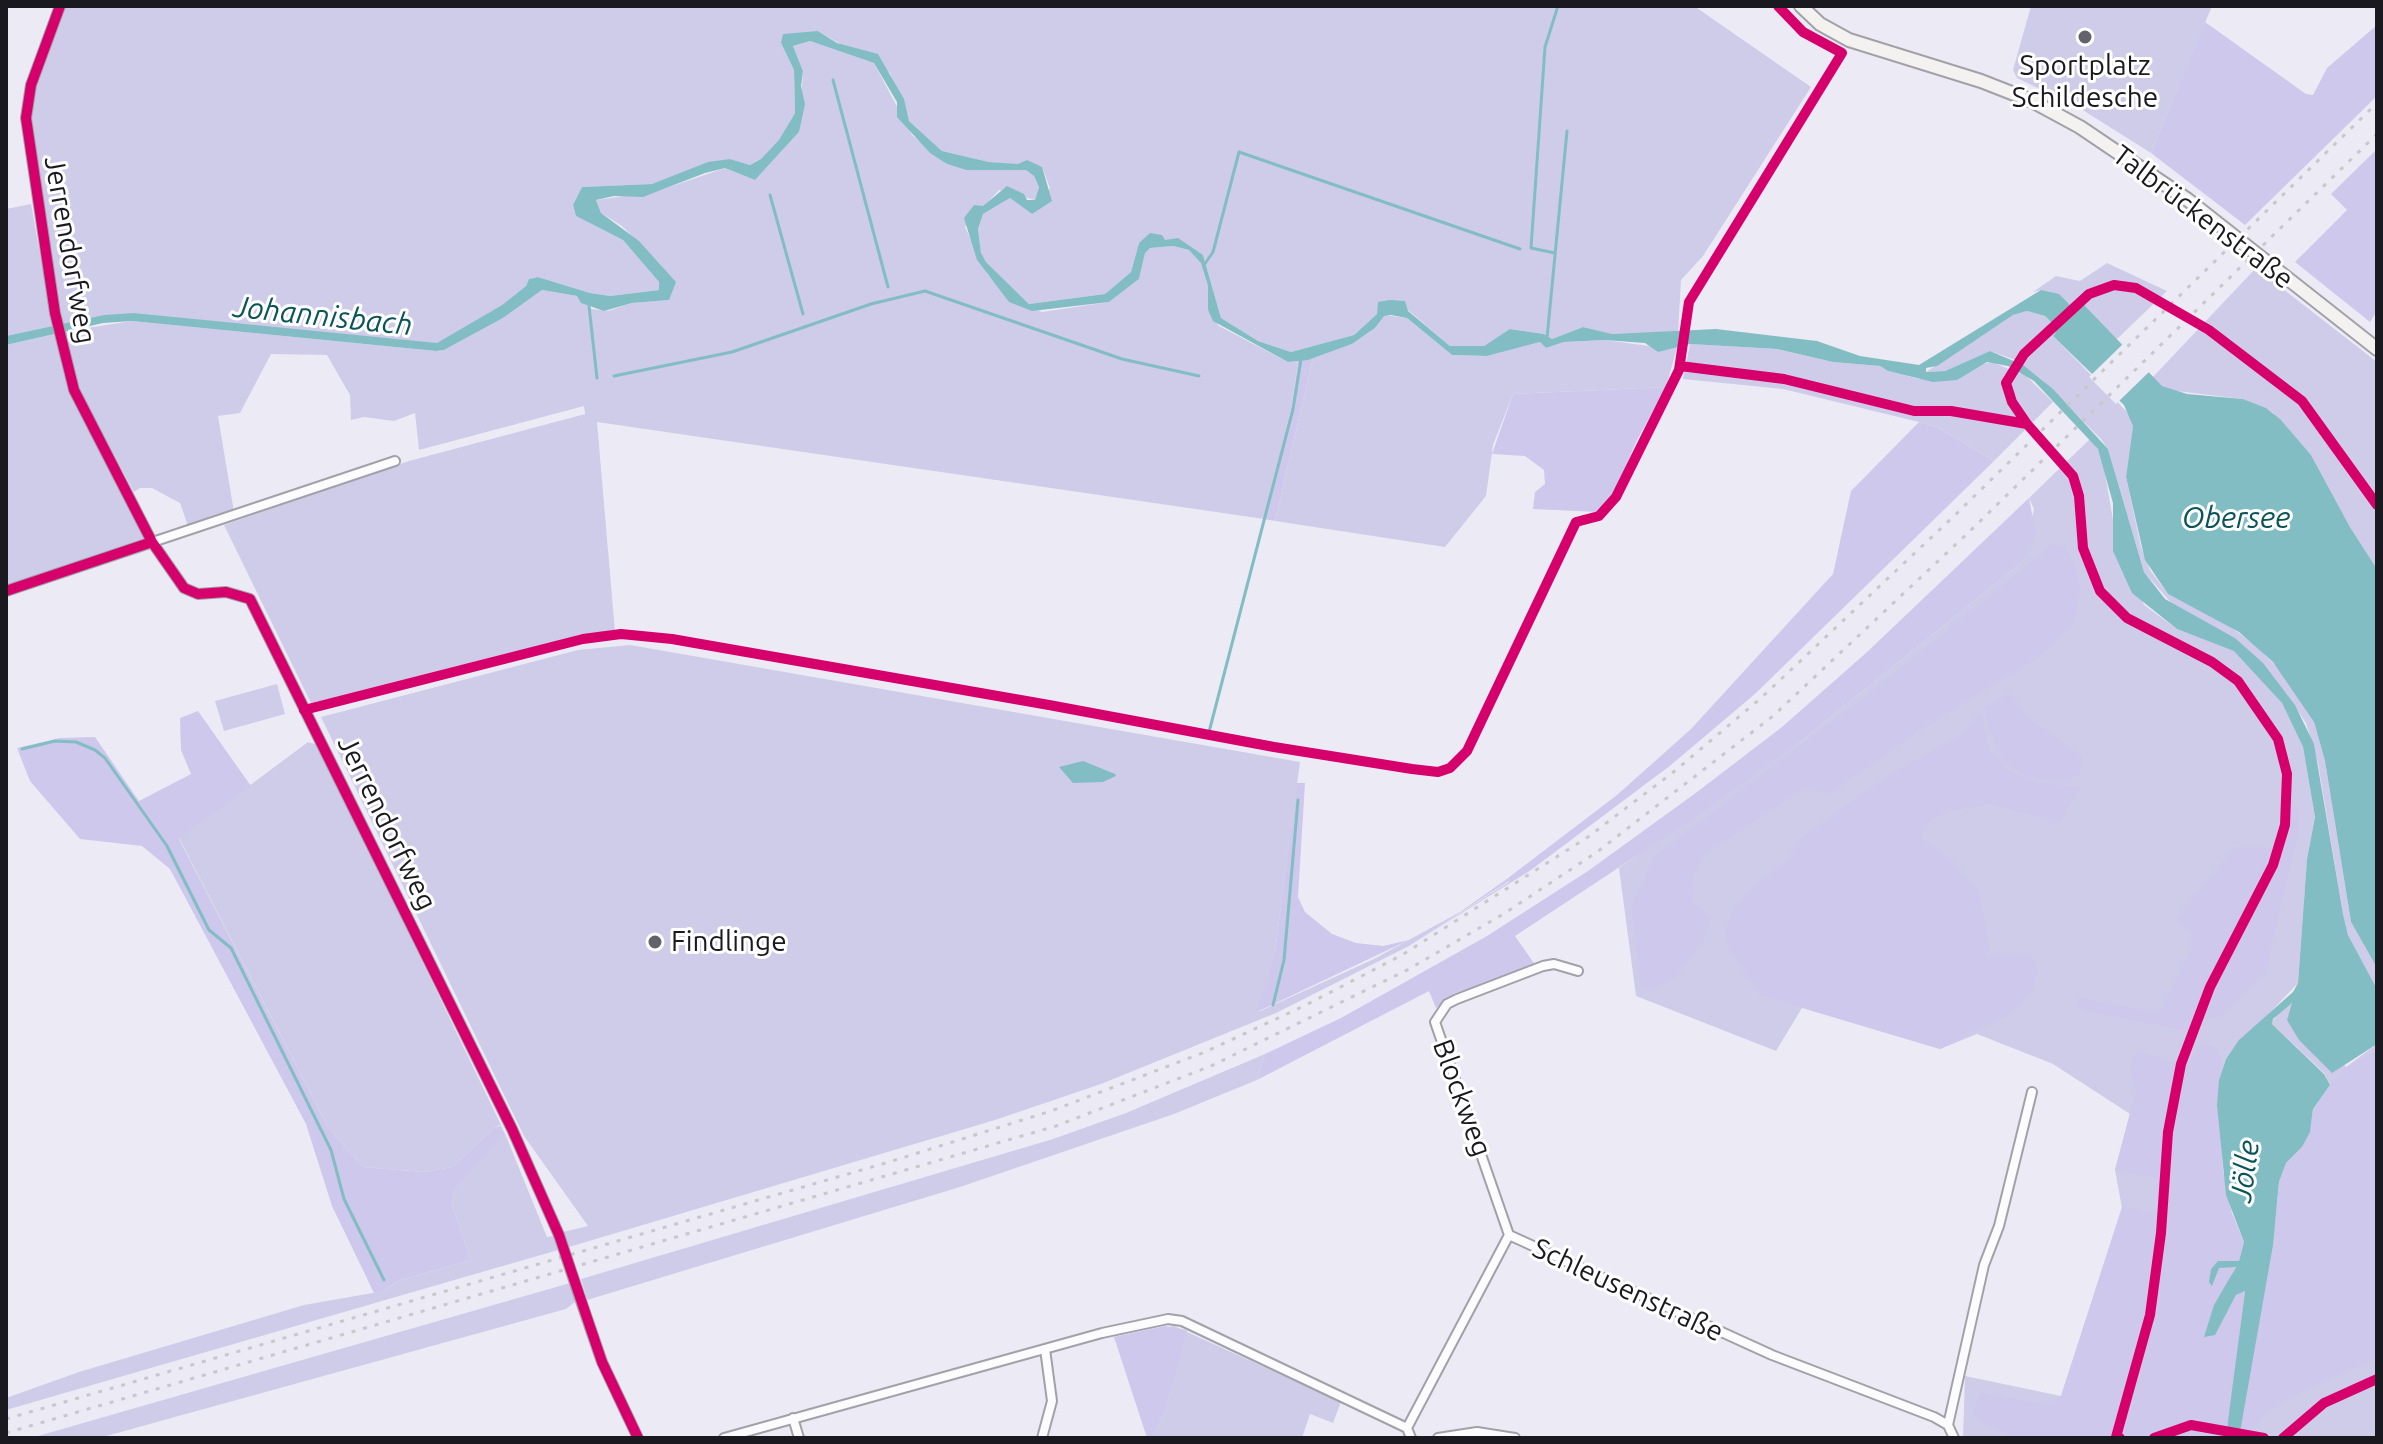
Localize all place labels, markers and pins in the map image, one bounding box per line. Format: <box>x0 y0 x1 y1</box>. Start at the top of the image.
marker: Sportplatz Schildesche <box>2076 28 2094 46</box>
place label: Sportplatz Schildesche <box>2012 49 2158 115</box>
place label: Findlinge <box>671 925 787 959</box>
marker: Findlinge <box>646 933 664 951</box>

